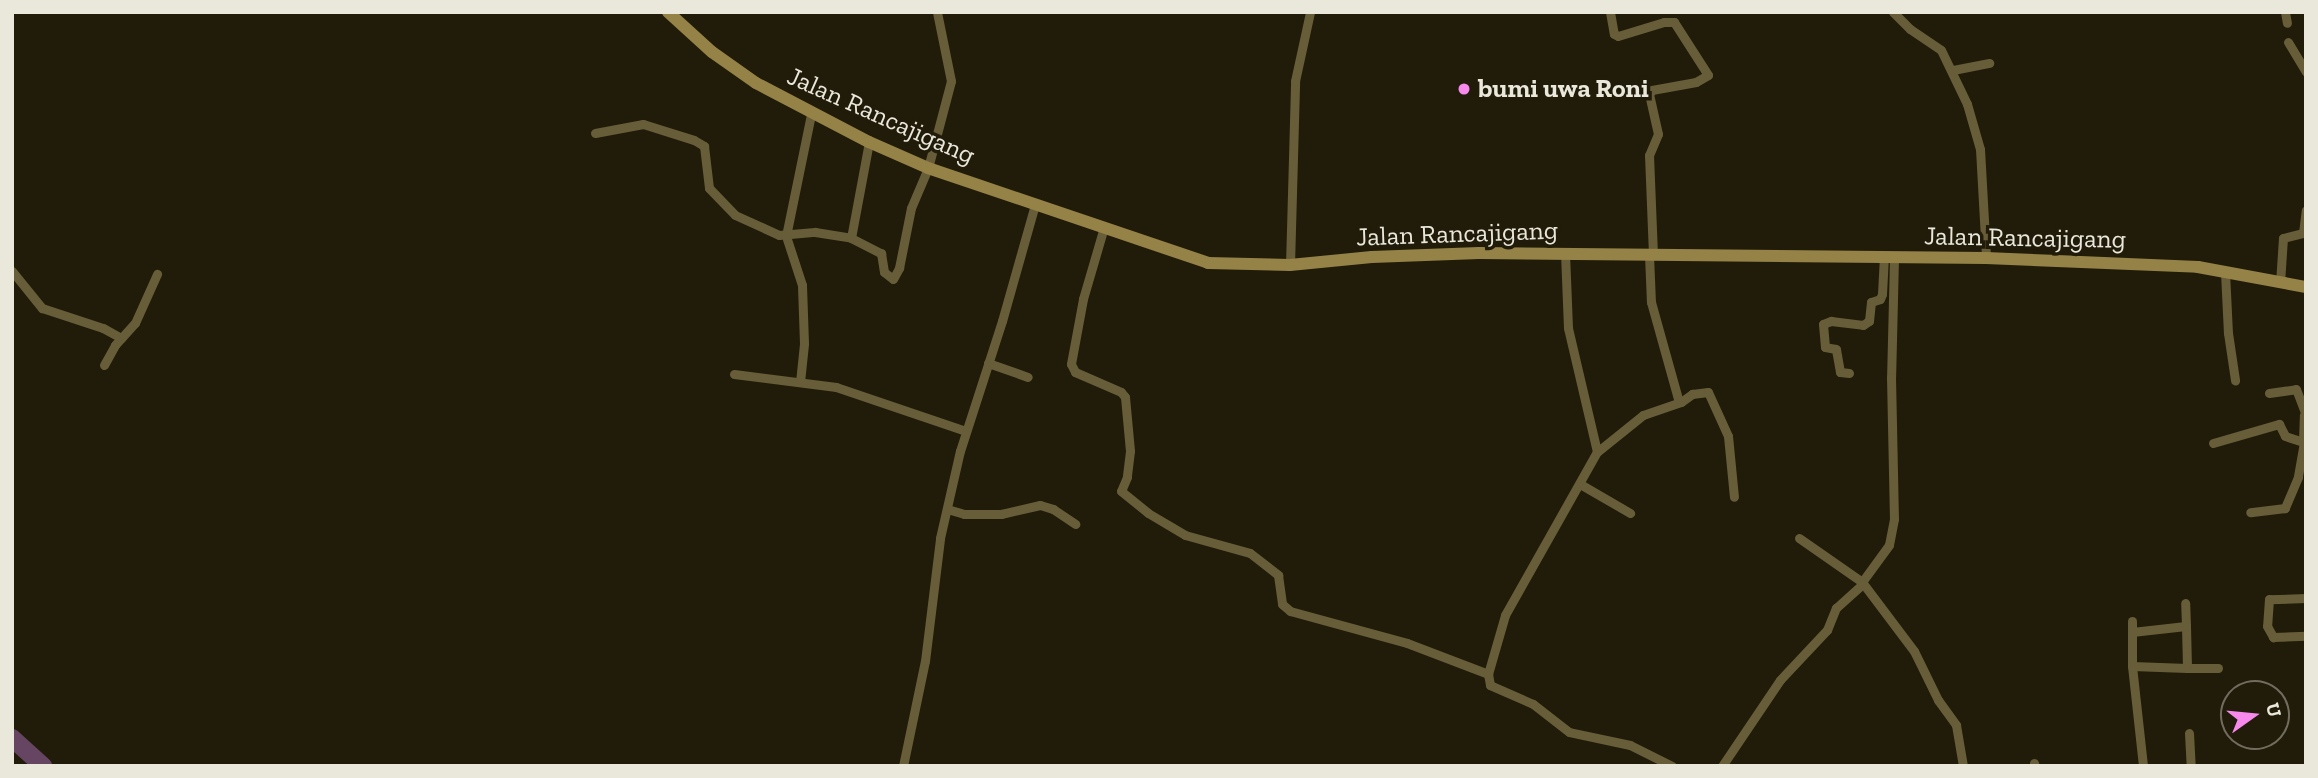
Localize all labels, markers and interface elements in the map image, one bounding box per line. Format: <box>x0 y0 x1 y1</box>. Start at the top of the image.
street label: Jalan Rancajigang <box>782 61 980 171</box>
place label: bumi uwa Roni <box>1478 73 1649 105</box>
marker: bumi uwa Roni <box>1456 81 1472 97</box>
street label: Jalan Rancajigang <box>1356 215 1558 253</box>
street label: Jalan Rancajigang <box>1924 221 2126 255</box>
north arrow <box>2220 680 2290 750</box>
text: U <box>2261 700 2287 720</box>

